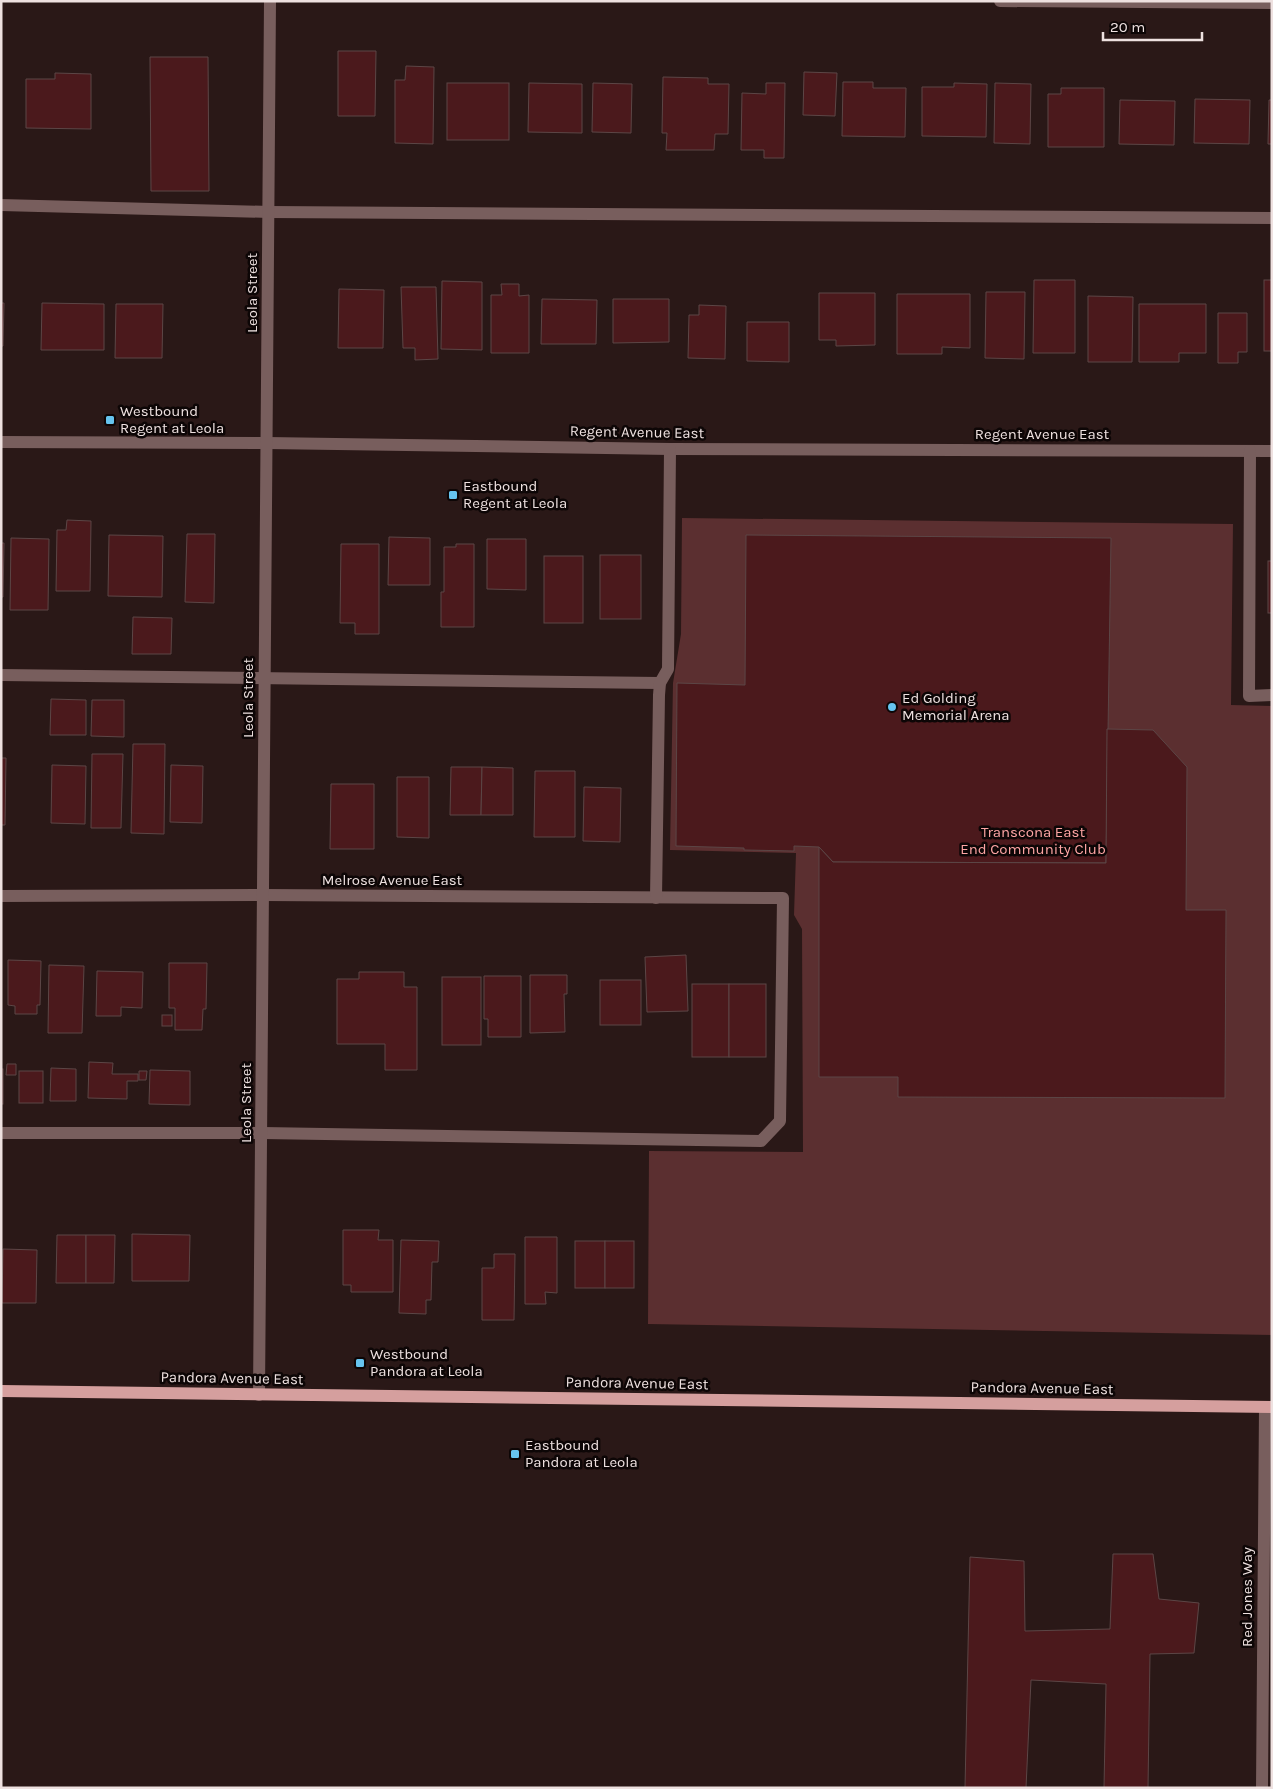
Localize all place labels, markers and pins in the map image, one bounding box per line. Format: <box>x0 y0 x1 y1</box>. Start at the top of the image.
place label: Westbound Regent at Leola <box>120 402 224 437</box>
marker: Westbound Regent at Leola <box>104 414 116 426</box>
place label: Eastbound Regent at Leola <box>463 477 567 512</box>
marker: Eastbound Regent at Leola <box>447 489 459 501</box>
place label: Ed Golding Memorial Arena <box>902 689 1010 724</box>
marker: Ed Golding Memorial Arena <box>886 701 898 713</box>
place label: Westbound Pandora at Leola <box>370 1345 483 1380</box>
marker: Westbound Pandora at Leola <box>354 1357 366 1369</box>
place label: Eastbound Pandora at Leola <box>525 1436 638 1471</box>
marker: Eastbound Pandora at Leola <box>509 1448 521 1460</box>

